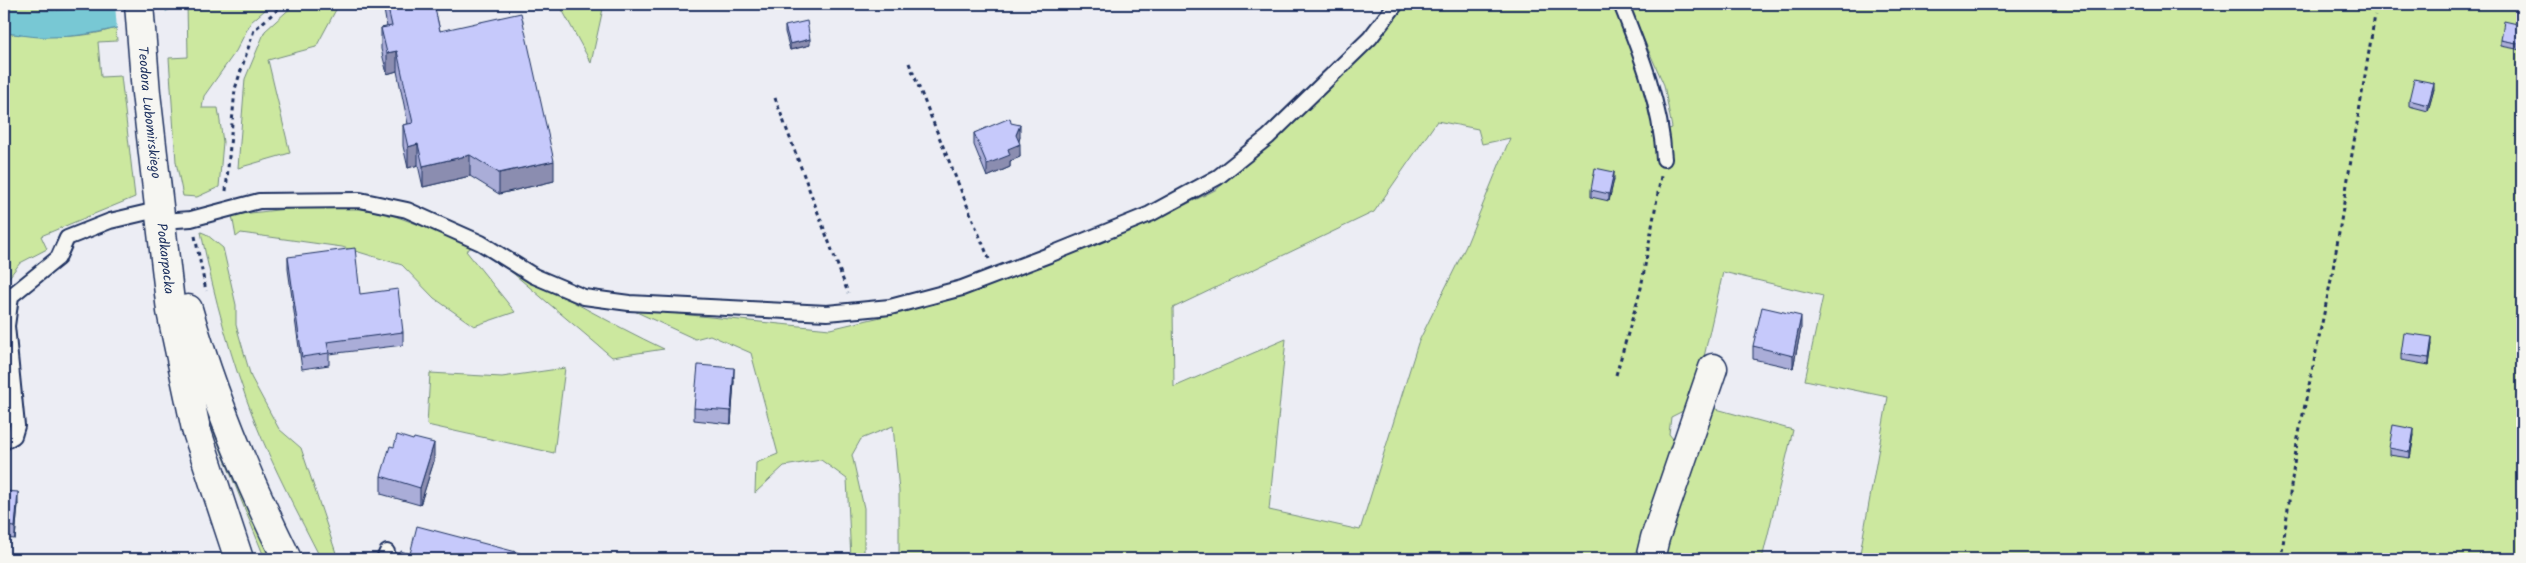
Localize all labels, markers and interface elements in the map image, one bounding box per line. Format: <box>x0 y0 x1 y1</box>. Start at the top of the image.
street label: Teodora Lubomirskiego <box>131 46 167 180</box>
street label: Podkarpacka <box>150 222 180 295</box>

